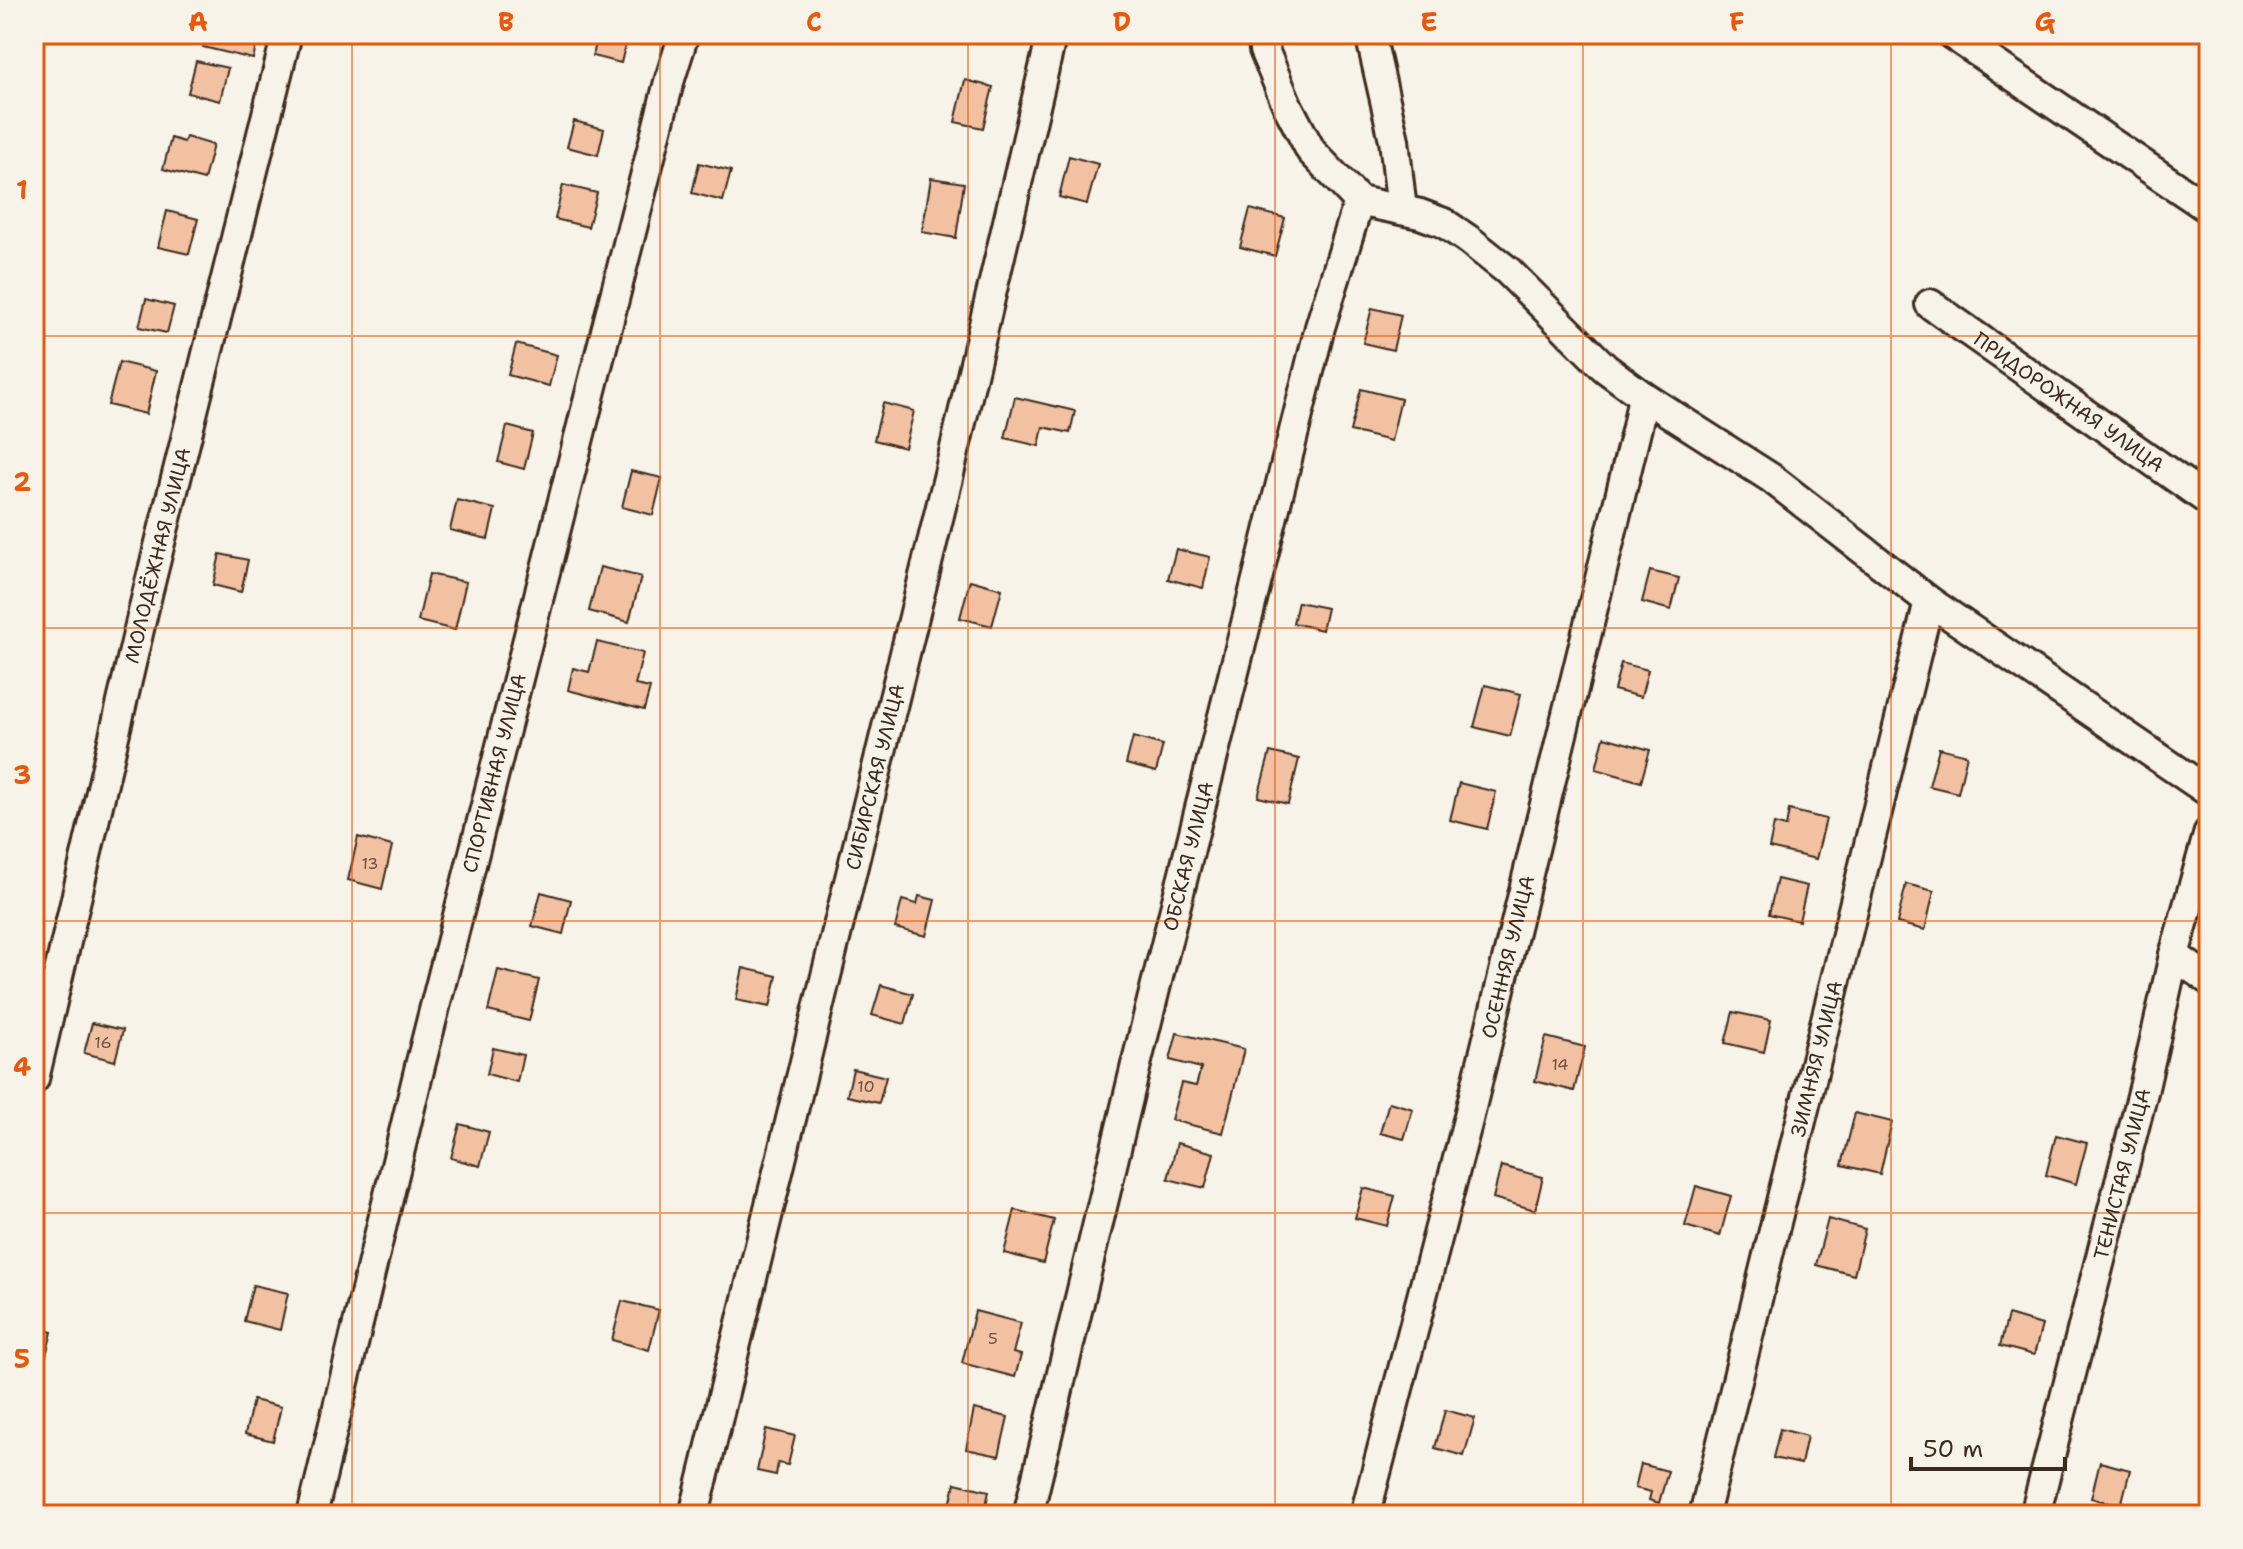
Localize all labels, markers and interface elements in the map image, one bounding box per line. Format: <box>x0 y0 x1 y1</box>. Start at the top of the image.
text: A <box>188 4 208 39</box>
text: B <box>498 4 514 39</box>
text: C <box>806 4 822 39</box>
text: D <box>1113 4 1131 39</box>
text: E <box>1420 4 1438 39</box>
text: F <box>1729 4 1745 39</box>
text: G <box>2035 4 2056 39</box>
text: 1 <box>16 172 28 207</box>
street label: ПРИДОРОЖНАЯ УЛИЦА <box>1969 326 2169 478</box>
street label: МОЛОДЁЖНАЯ УЛИЦА <box>119 445 196 666</box>
text: 2 <box>13 464 31 499</box>
street label: СПОРТИВНАЯ УЛИЦА <box>456 671 532 875</box>
street label: СИБИРСКАЯ УЛИЦА <box>839 681 910 873</box>
text: 3 <box>13 757 31 792</box>
street label: ОБСКАЯ УЛИЦА <box>1157 779 1219 934</box>
house number: 13 <box>361 853 379 874</box>
street label: ОСЕННЯЯ УЛИЦА <box>1475 873 1540 1041</box>
street label: ЗИМНЯЯ УЛИЦА <box>1785 978 1848 1139</box>
house number: 16 <box>94 1032 112 1053</box>
text: 4 <box>13 1049 31 1084</box>
house number: 14 <box>1551 1054 1569 1075</box>
house number: 10 <box>857 1076 875 1097</box>
street label: ТЕНИСТАЯ УЛИЦА <box>2088 1085 2156 1263</box>
house number: 5 <box>988 1328 998 1349</box>
text: 5 <box>14 1341 30 1376</box>
scale bar <box>1911 1421 2065 1471</box>
text: 50 m <box>1923 1433 1983 1465</box>

